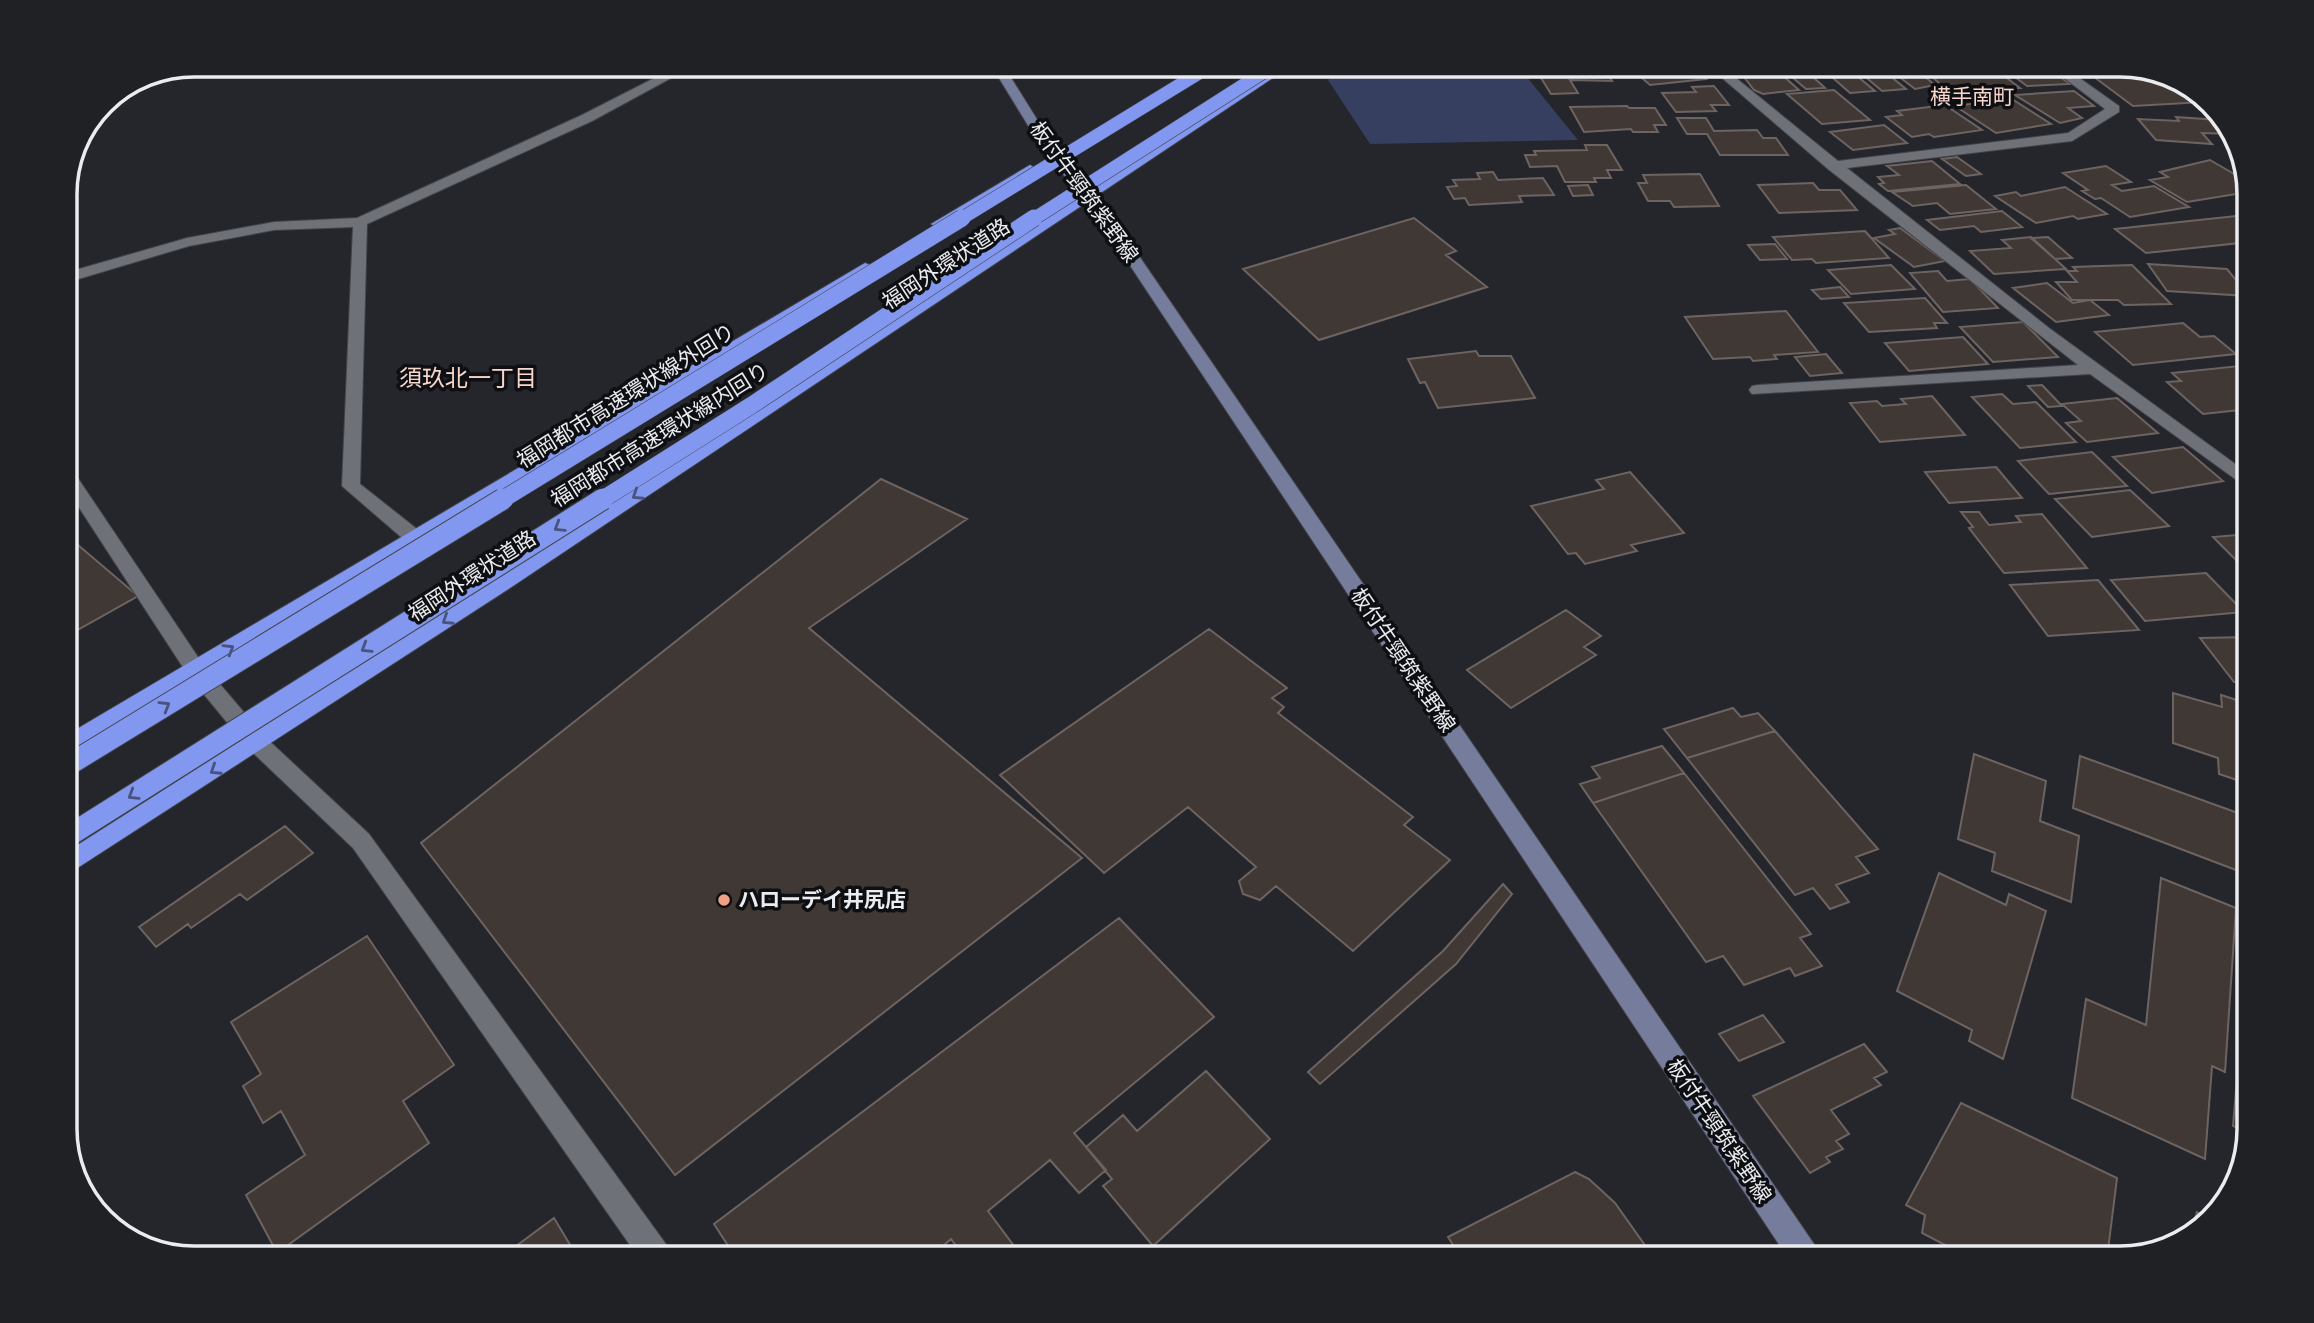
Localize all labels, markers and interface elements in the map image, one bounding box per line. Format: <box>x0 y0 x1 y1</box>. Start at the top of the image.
district label: 横手南町 <box>1930 86 2014 108</box>
street label: 板付牛頸筑紫野線 <box>1026 118 1142 266</box>
street label: 福岡外環状道路 <box>878 215 1014 313</box>
street label: 福岡都市高速環状線外回り <box>513 320 739 472</box>
street label: 福岡都市高速環状線内回り <box>547 359 773 511</box>
district label: 須玖北一丁目 <box>399 366 537 391</box>
one-way arrow <box>632 487 645 499</box>
one-way arrow <box>553 518 566 531</box>
street label: 福岡外環状道路 <box>404 527 540 625</box>
street label: 板付牛頸筑紫野線 <box>1347 584 1459 736</box>
one-way arrow <box>442 611 455 624</box>
one-way arrow <box>361 639 374 652</box>
one-way arrow <box>221 645 234 658</box>
one-way arrow <box>157 701 170 714</box>
one-way arrow <box>209 761 222 774</box>
one-way arrow <box>127 787 140 800</box>
place label: ハローデイ井尻店 <box>738 888 906 911</box>
marker: ハローデイ井尻店 <box>716 892 732 908</box>
street label: 板付牛頸筑紫野線 <box>1663 1055 1775 1207</box>

